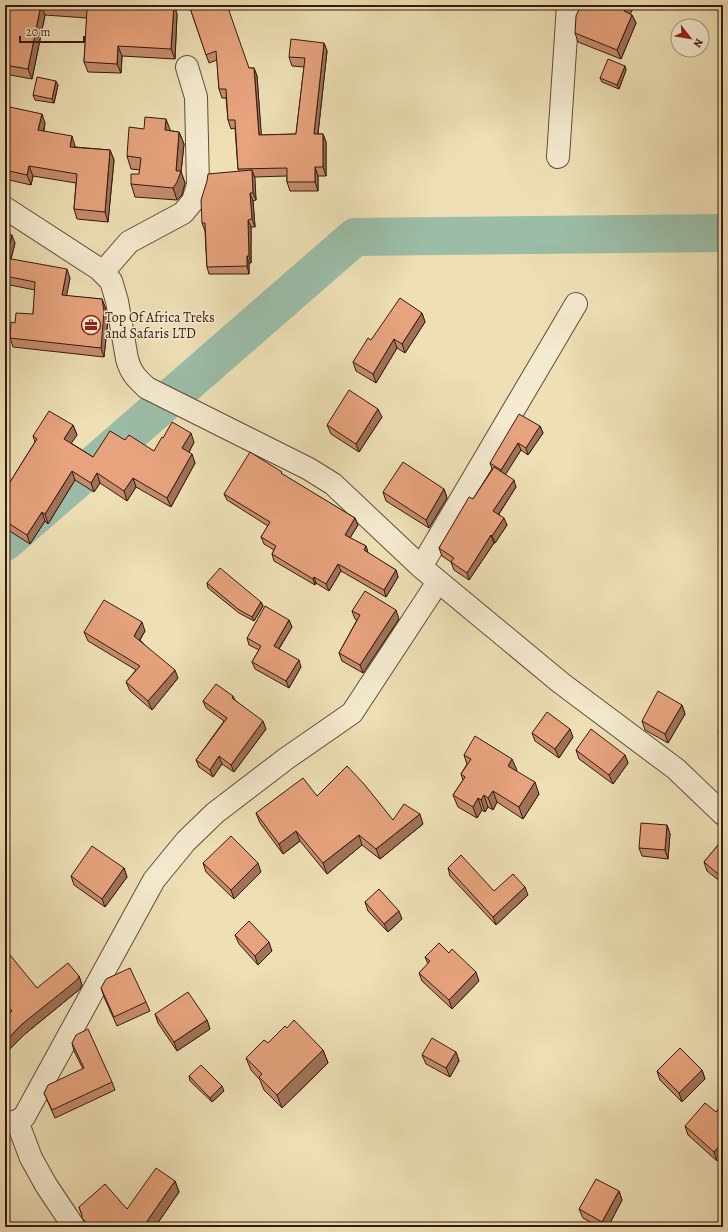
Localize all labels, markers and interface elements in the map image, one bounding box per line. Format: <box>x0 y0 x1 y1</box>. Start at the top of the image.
scale bar <box>20 18 84 44</box>
north arrow <box>670 18 710 58</box>
text: 20 m <box>26 24 50 40</box>
text: N <box>690 36 707 50</box>
place label: Top Of Africa Treks and Safaris LTD <box>105 308 215 343</box>
office icon: Top Of Africa Treks and Safaris LTD <box>80 314 102 336</box>

